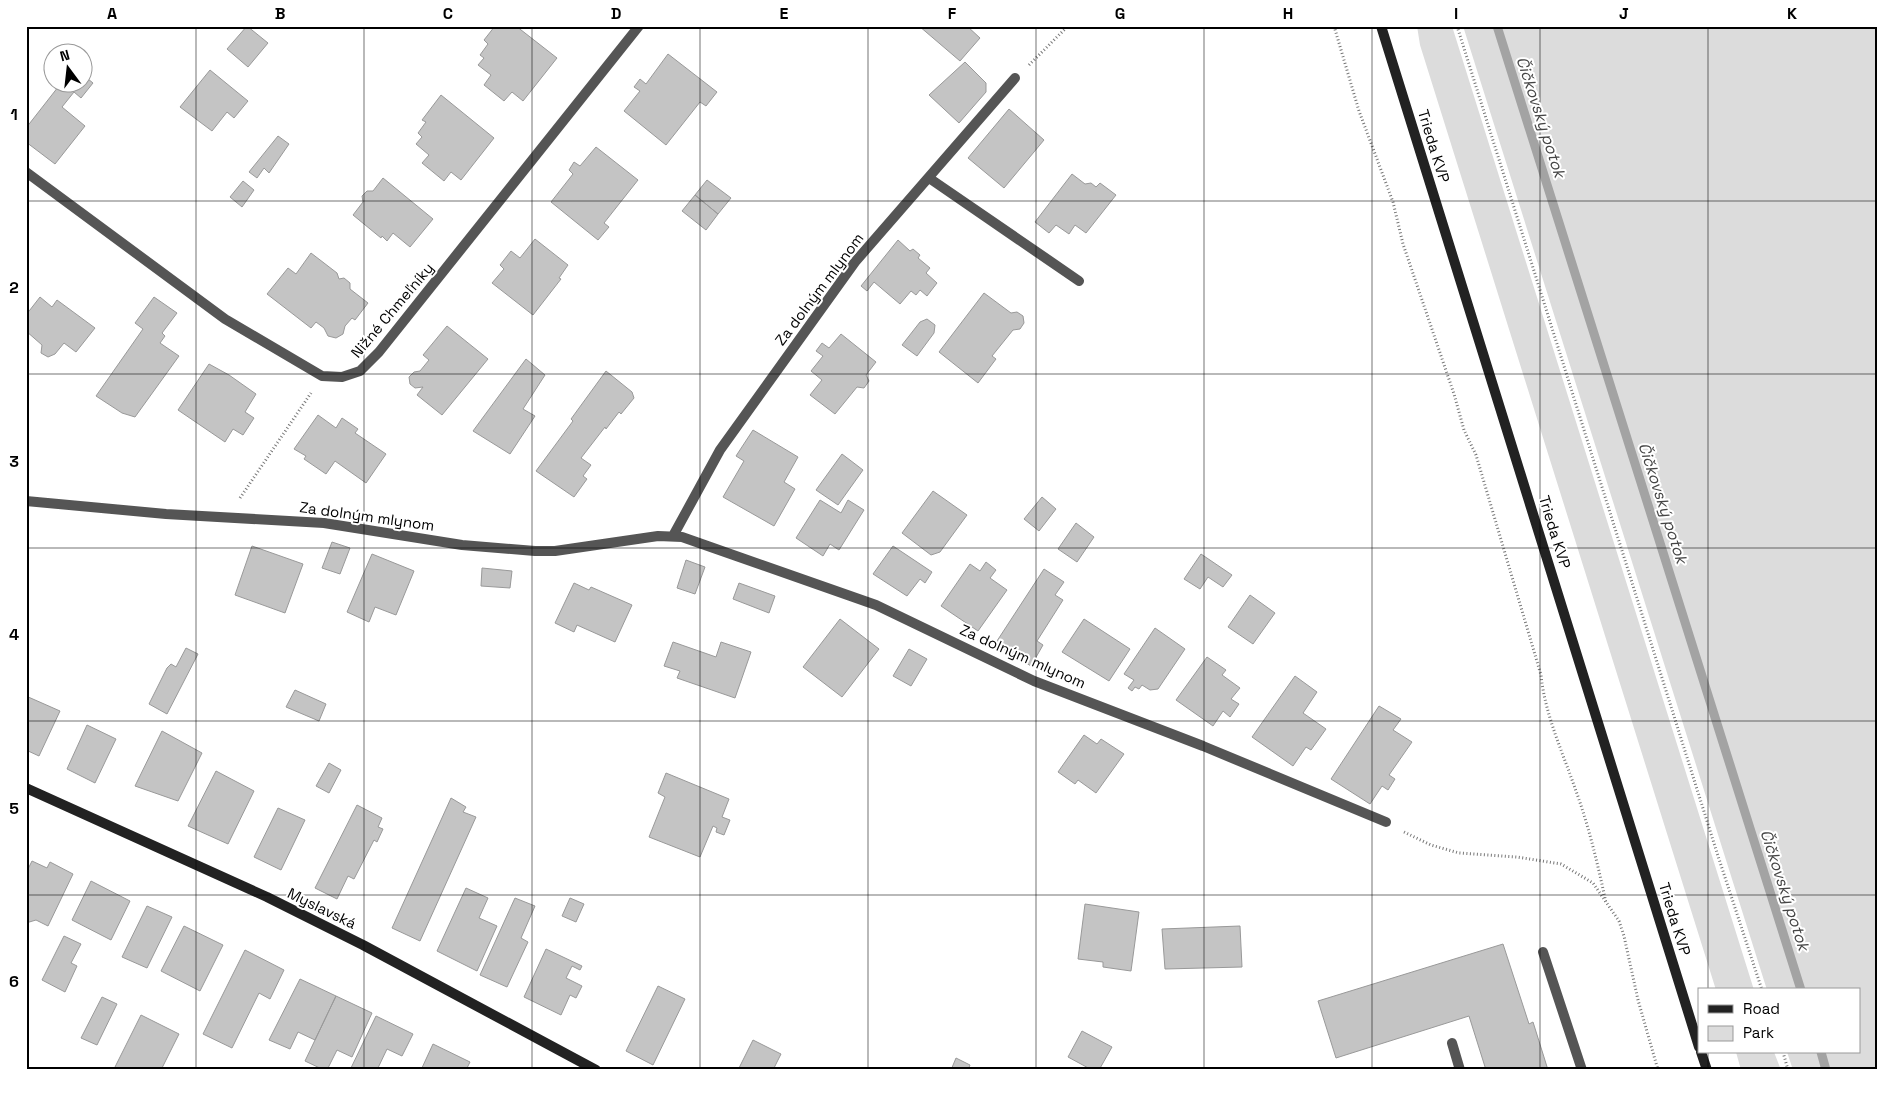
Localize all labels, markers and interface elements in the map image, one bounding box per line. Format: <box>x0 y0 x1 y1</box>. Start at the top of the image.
text: A <box>107 3 117 24</box>
text: B <box>275 3 285 24</box>
text: C <box>443 3 453 24</box>
text: D <box>611 3 621 24</box>
text: E <box>780 3 789 24</box>
text: F <box>948 3 957 24</box>
text: G <box>1115 3 1125 24</box>
text: H <box>1283 3 1293 24</box>
text: I <box>1454 3 1458 24</box>
text: J <box>1619 3 1629 24</box>
text: K <box>1787 3 1797 24</box>
north arrow <box>42 42 92 92</box>
text: N <box>58 46 72 65</box>
water label: Čičkovský potok <box>1511 54 1571 183</box>
text: 1 <box>10 104 18 125</box>
street label: Trieda KVP <box>1414 107 1454 185</box>
street label: Za dolným mlynom <box>771 229 867 349</box>
street label: Nižné Chmeľníky <box>347 258 437 362</box>
text: 2 <box>9 277 19 298</box>
water label: Čičkovský potok <box>1633 440 1693 569</box>
text: 3 <box>9 451 19 472</box>
street label: Trieda KVP <box>1535 493 1575 571</box>
street label: Za dolným mlynom <box>298 497 436 535</box>
street label: Za dolným mlynom <box>957 620 1089 692</box>
text: 4 <box>9 624 19 645</box>
text: 5 <box>9 798 19 819</box>
water label: Čičkovský potok <box>1755 827 1815 956</box>
street label: Trieda KVP <box>1655 880 1695 958</box>
street label: Myslavská <box>284 883 360 933</box>
text: 6 <box>9 971 19 992</box>
legend <box>1698 988 1860 1054</box>
text: Road <box>1743 999 1780 1018</box>
text: Park <box>1743 1023 1774 1042</box>

